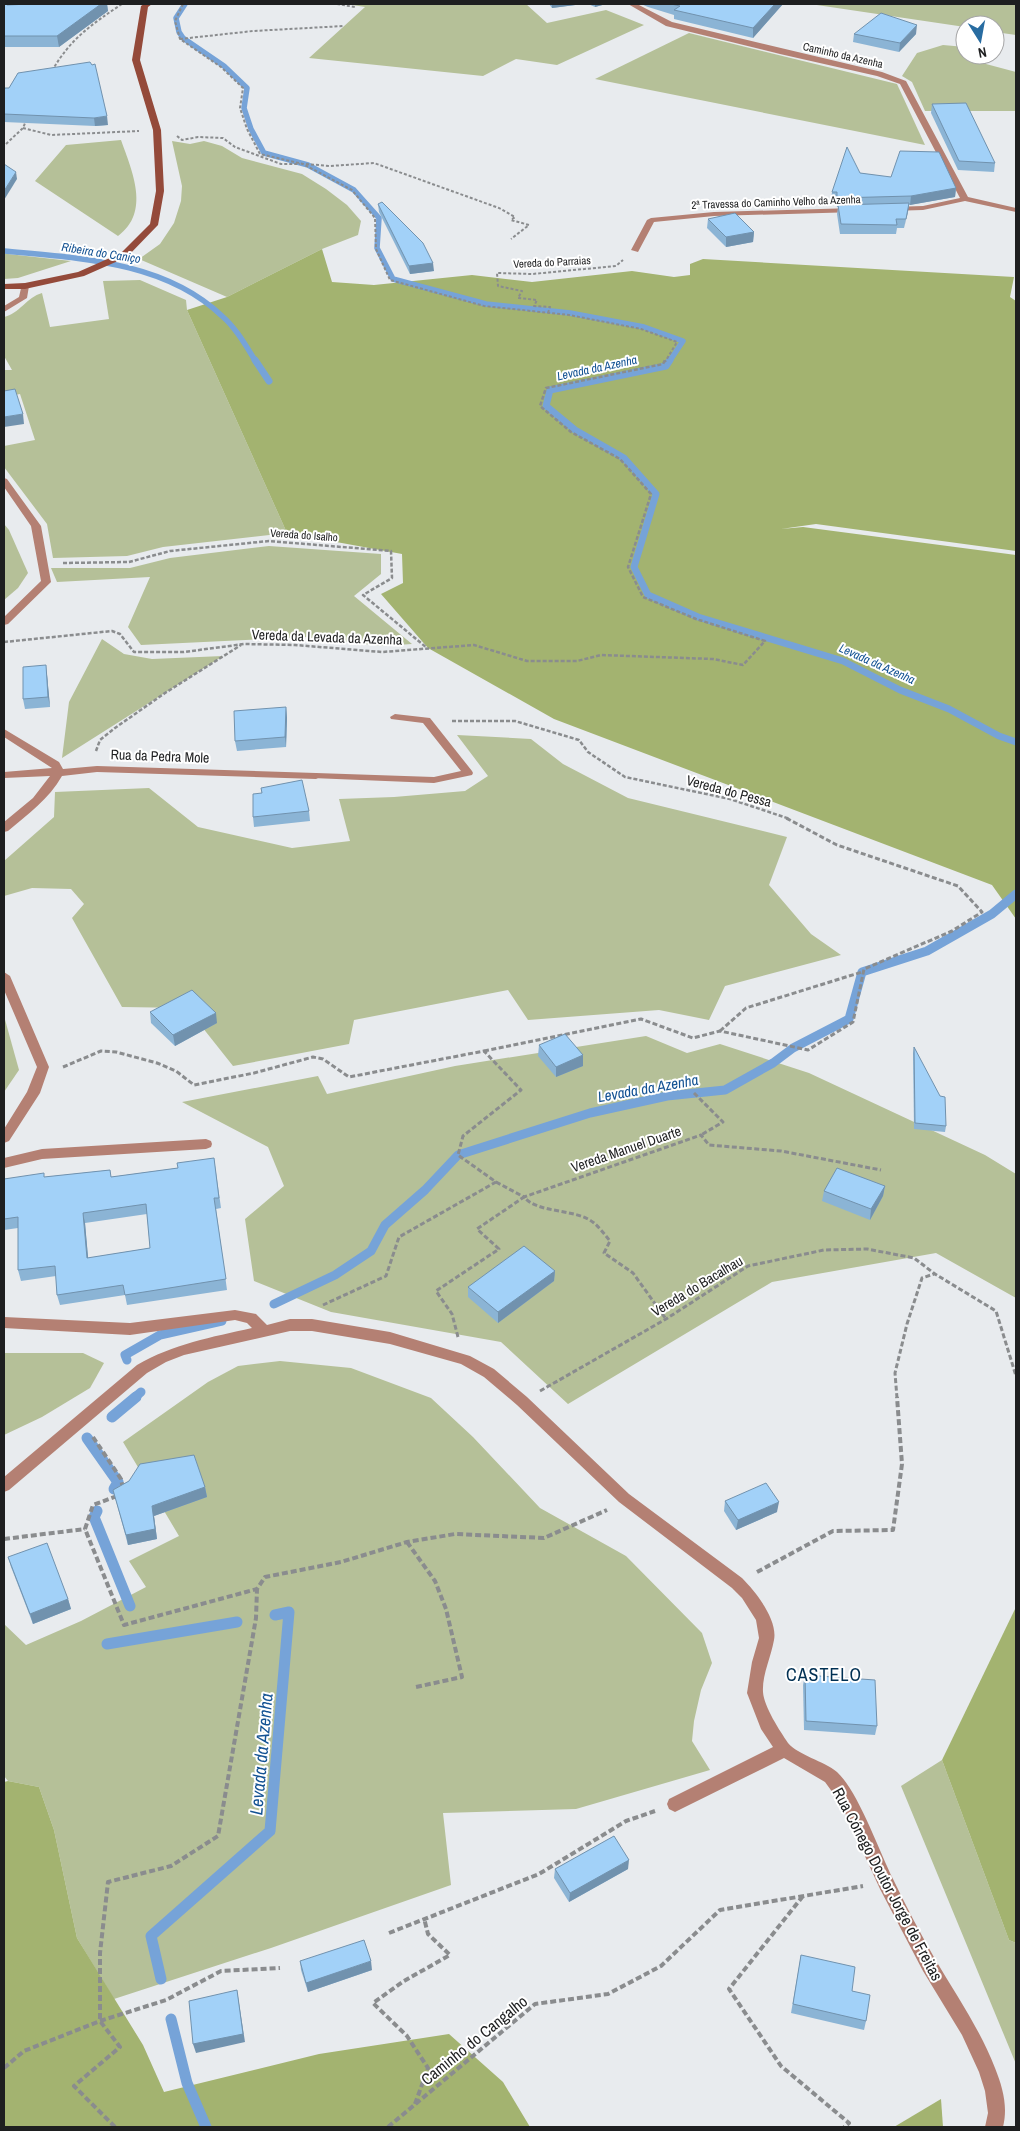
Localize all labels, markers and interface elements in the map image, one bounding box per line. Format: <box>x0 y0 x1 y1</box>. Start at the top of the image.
north arrow <box>955 15 1005 65</box>
street label: Caminho da Azenha <box>802 39 884 71</box>
text: N <box>977 43 988 62</box>
street label: 2ª Travessa do Caminho Velho da Azenha <box>691 192 861 212</box>
water label: Ribeira do Caniço <box>60 239 142 267</box>
street label: Vereda do Parraias <box>513 253 592 271</box>
water label: Levada da Azenha <box>556 352 639 384</box>
street label: Vereda do Isalho <box>270 526 338 544</box>
street label: Vereda da Levada da Azenha <box>251 625 403 649</box>
water label: Levada da Azenha <box>837 640 918 688</box>
street label: Rua da Pedra Mole <box>110 745 210 767</box>
street label: Vereda do Pessa <box>684 771 774 811</box>
water label: Levada da Azenha <box>596 1069 700 1107</box>
street label: Vereda Manuel Duarte <box>569 1122 683 1176</box>
street label: Vereda do Bacalhau <box>648 1252 746 1320</box>
district label: CASTELO <box>786 1662 862 1687</box>
water label: Levada da Azenha <box>243 1692 279 1816</box>
street label: Rua Cónego Doutor Jorge de Freitas <box>828 1784 948 1984</box>
street label: Caminho do Cangalho <box>416 1990 532 2090</box>

